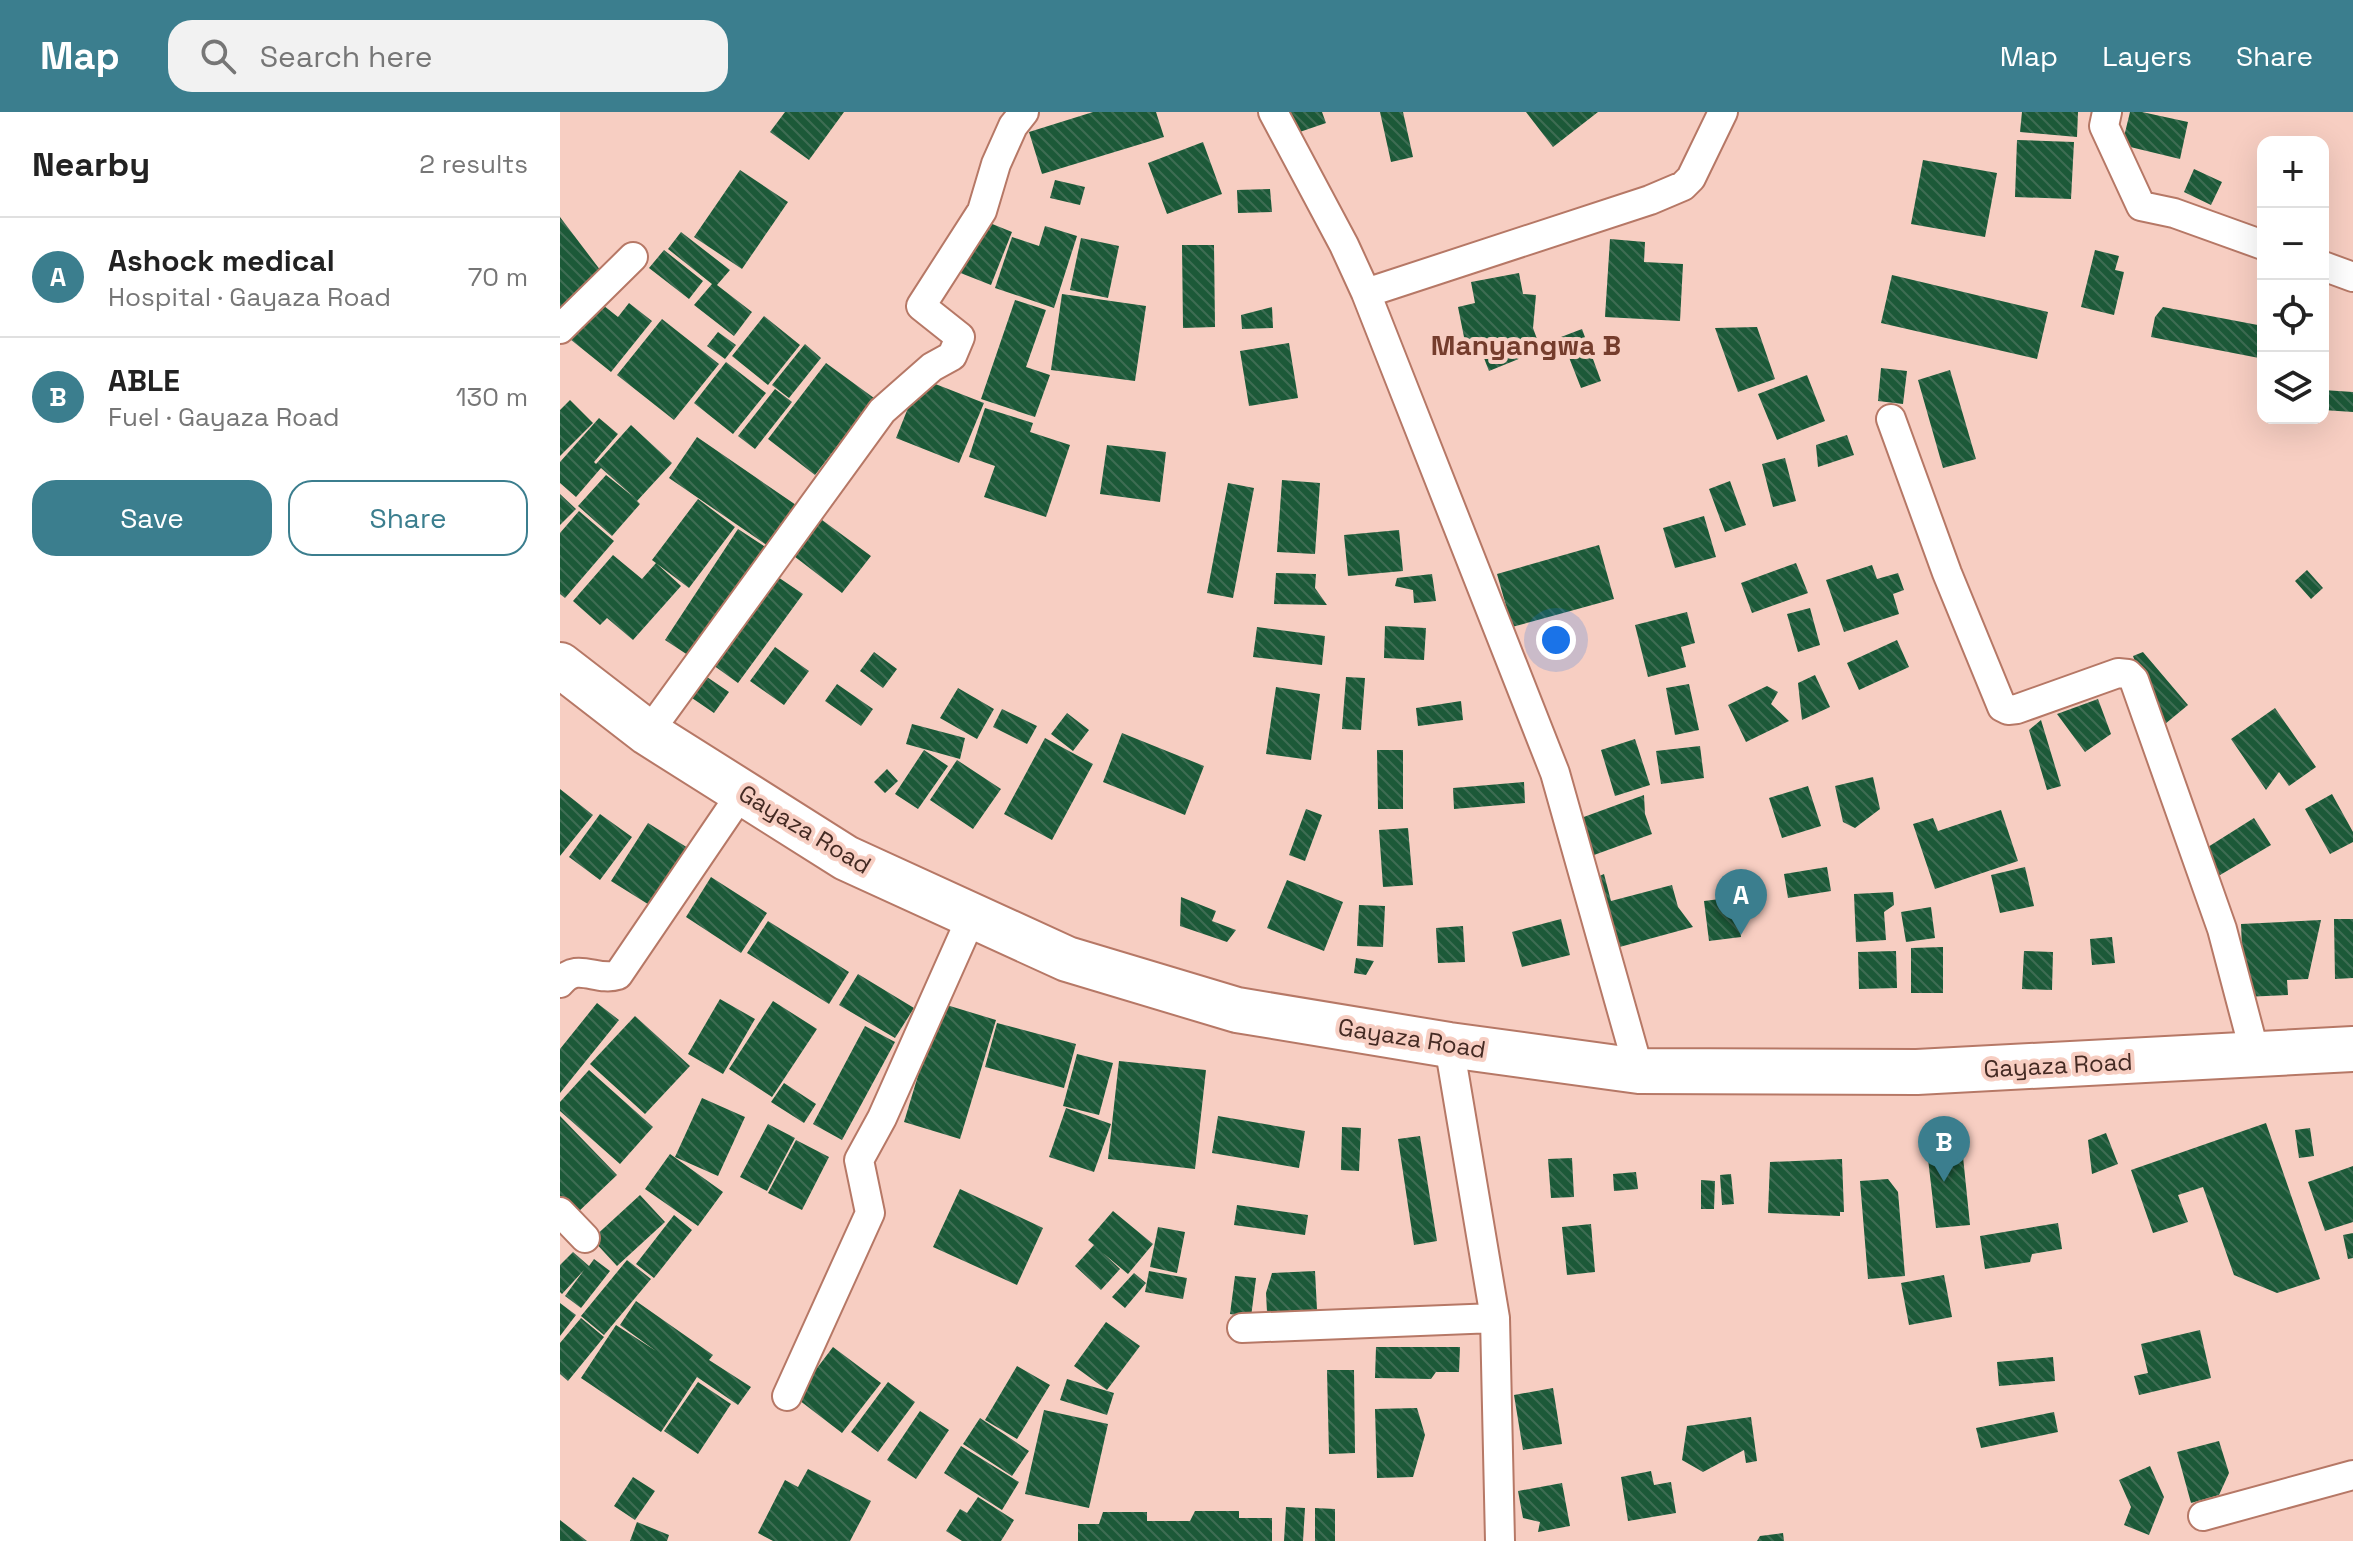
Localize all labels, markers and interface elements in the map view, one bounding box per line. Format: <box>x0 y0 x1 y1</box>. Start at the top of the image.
search box <box>168 20 728 92</box>
text: Map <box>40 32 120 80</box>
icon: search <box>196 34 240 78</box>
text: Search here <box>260 37 433 76</box>
text: Map <box>2000 38 2058 74</box>
text: Layers <box>2102 38 2192 74</box>
text: Share <box>2236 38 2313 74</box>
map controls <box>2257 136 2329 424</box>
button: + <box>2257 136 2329 208</box>
text: Nearby <box>32 143 150 186</box>
text: 2 results <box>419 147 528 181</box>
button: − <box>2257 208 2329 280</box>
text: Ashock medical <box>108 241 335 280</box>
text: A <box>50 260 66 294</box>
text: 70 m <box>468 260 528 294</box>
text: Hospital · Gayaza Road <box>108 280 391 314</box>
button: locate <box>2257 280 2329 352</box>
district label: Manyangwa B <box>1431 327 1621 363</box>
button: layers <box>2257 352 2329 424</box>
text: ABLE <box>108 361 180 400</box>
text: B <box>49 380 67 414</box>
text: 130 m <box>456 380 528 414</box>
text: Fuel · Gayaza Road <box>108 400 340 434</box>
button: Save <box>32 480 272 556</box>
button: Share <box>288 480 528 556</box>
your location <box>1536 620 1576 660</box>
street label: Gayaza Road <box>733 777 877 881</box>
pin: A <box>1715 869 1767 935</box>
street label: Gayaza Road <box>1336 1011 1488 1065</box>
street label: Gayaza Road <box>1983 1046 2133 1084</box>
pin: B <box>1918 1116 1970 1182</box>

